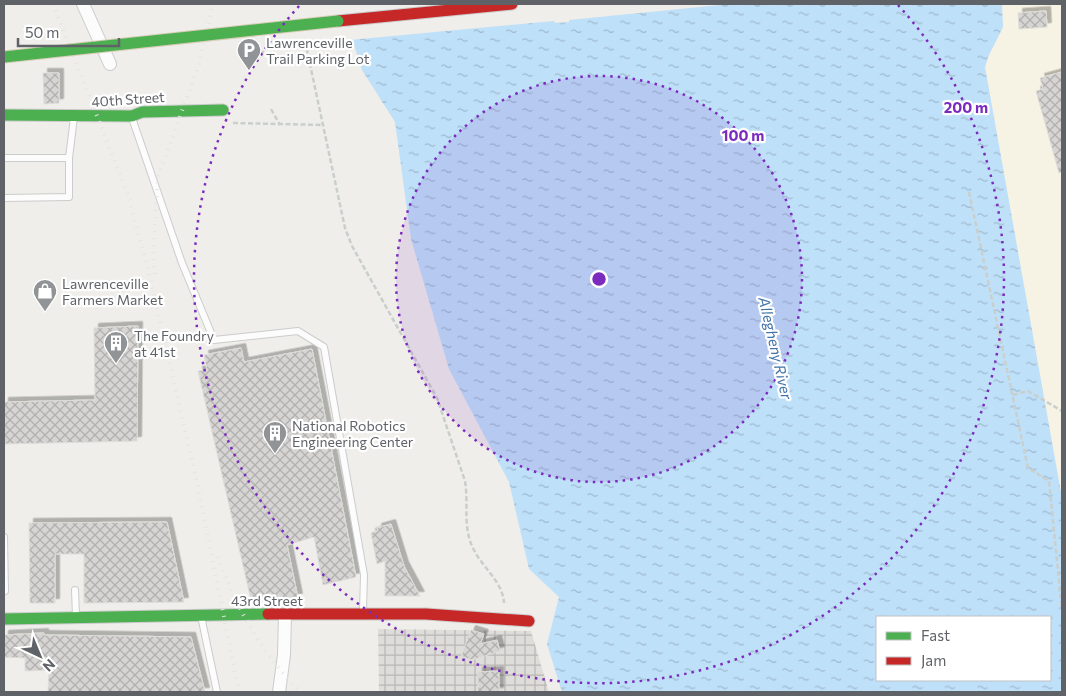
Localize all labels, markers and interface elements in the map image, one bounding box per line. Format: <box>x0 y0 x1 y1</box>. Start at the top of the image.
scale bar <box>18 15 119 47</box>
text: 50 m <box>25 23 59 41</box>
place label: Lawrenceville Trail Parking Lot <box>266 34 370 67</box>
parking icon: Lawrenceville Trail Parking Lot <box>236 37 262 71</box>
street label: 40th Street <box>91 88 166 110</box>
text: 200 m <box>944 98 988 116</box>
text: 100 m <box>722 126 764 144</box>
centre of rings <box>590 270 608 288</box>
place label: Lawrenceville Farmers Market <box>62 275 163 308</box>
shop icon: Lawrenceville Farmers Market <box>32 278 58 312</box>
water label: Allegheny River <box>755 294 797 402</box>
place label: The Foundry at 41st <box>134 327 214 360</box>
building icon: The Foundry at 41st <box>103 330 129 364</box>
place label: National Robotics Engineering Center <box>292 417 414 450</box>
building icon: National Robotics Engineering Center <box>262 420 288 454</box>
street label: 43rd Street <box>231 592 303 609</box>
legend <box>876 616 1051 681</box>
text: Fast <box>921 626 950 644</box>
north arrow <box>15 631 65 681</box>
text: Jam <box>921 651 946 669</box>
text: N <box>40 656 59 675</box>

